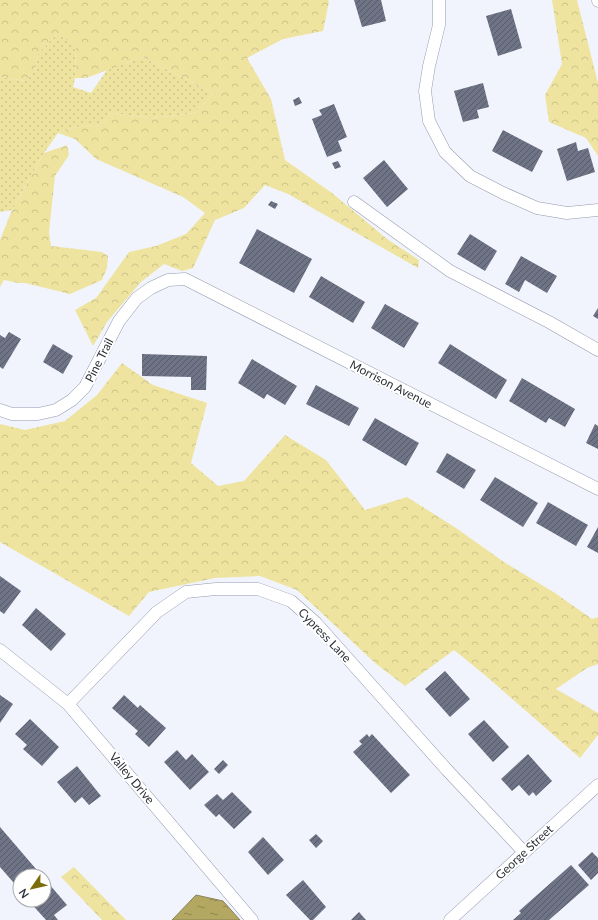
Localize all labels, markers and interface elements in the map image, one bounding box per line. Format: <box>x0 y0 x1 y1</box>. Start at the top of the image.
street label: Pine Trail <box>82 335 116 385</box>
street label: Morrison Avenue <box>347 357 435 411</box>
street label: Cypress Lane <box>295 605 355 665</box>
street label: Valley Drive <box>106 749 158 807</box>
street label: George Street <box>492 821 556 882</box>
north arrow <box>12 868 52 908</box>
text: N <box>16 887 31 901</box>

